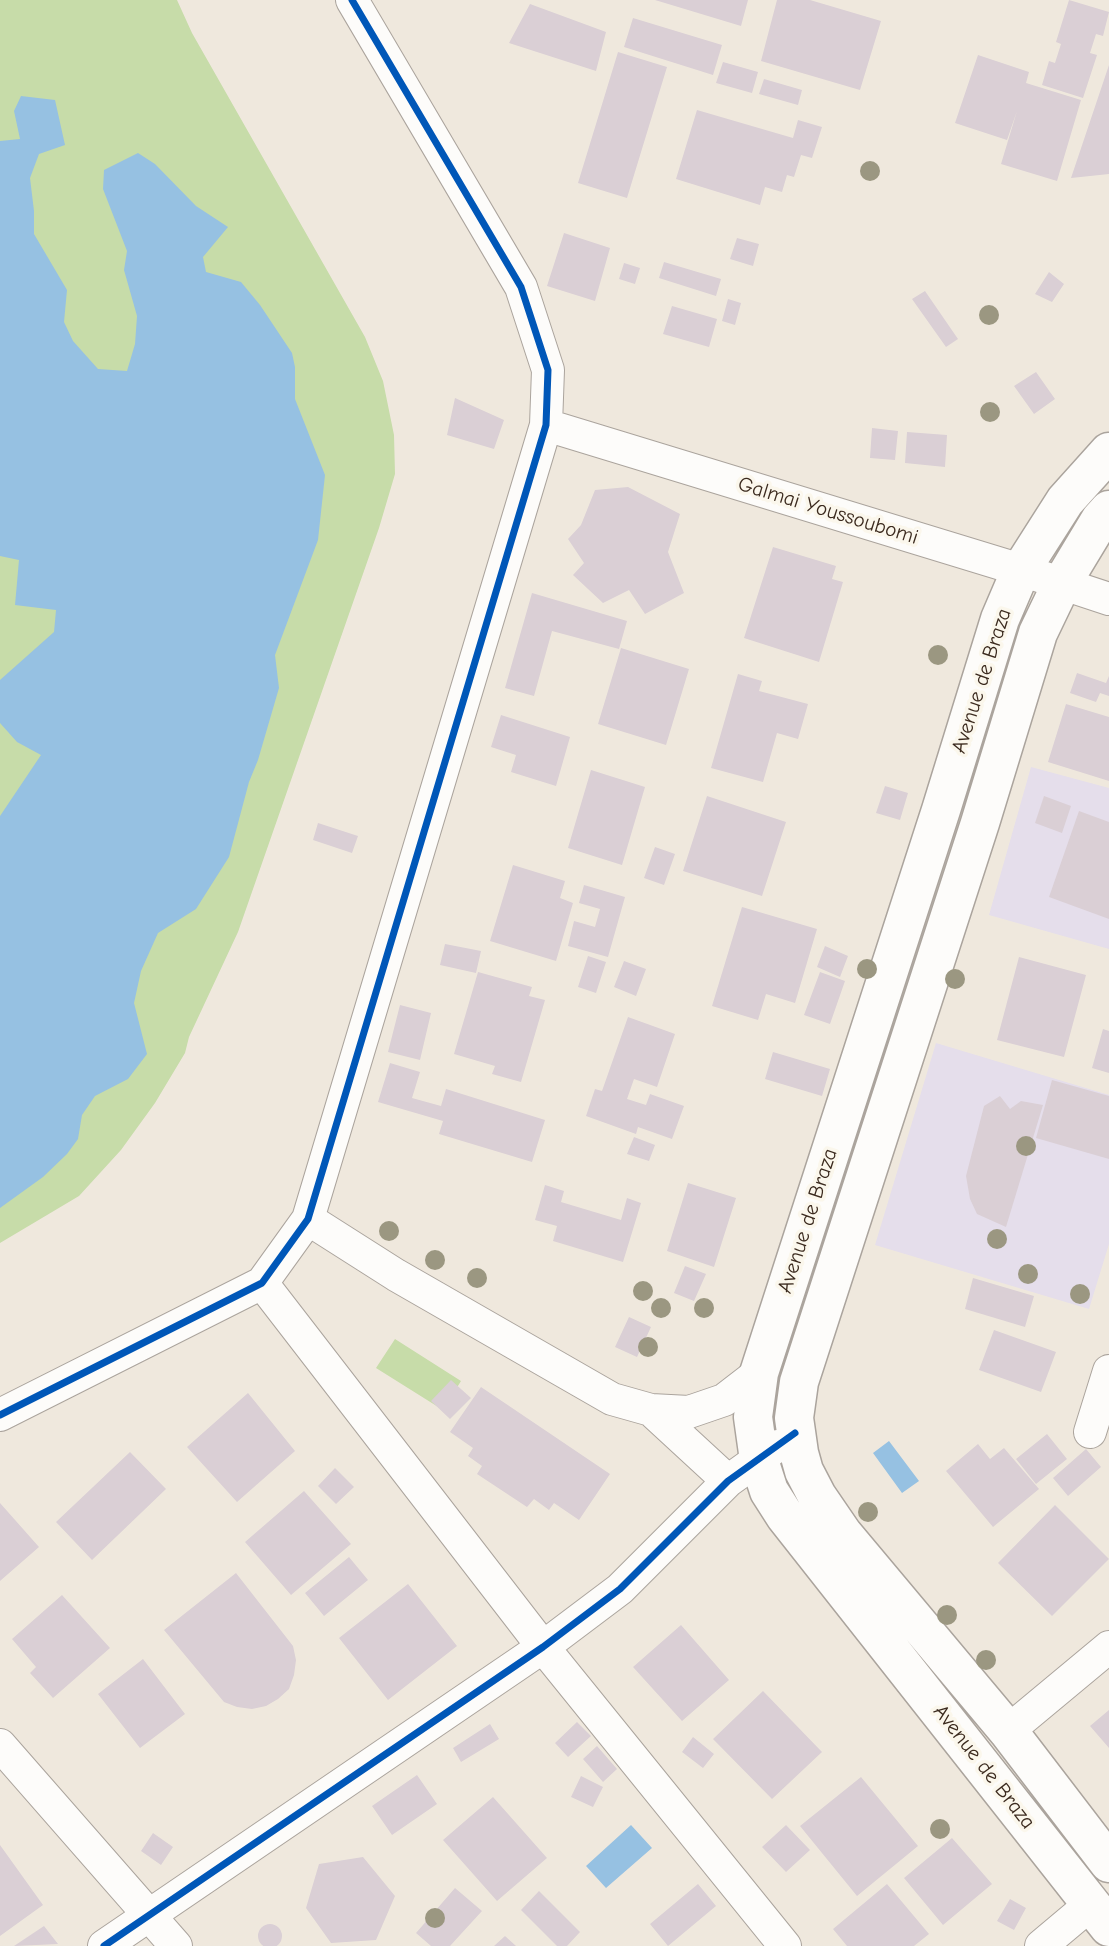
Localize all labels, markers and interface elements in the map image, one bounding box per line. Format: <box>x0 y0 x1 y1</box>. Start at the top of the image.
street label: Galmai Youssoubomi <box>735 472 921 550</box>
street label: Avenue de Braza <box>947 605 1017 757</box>
street label: Avenue de Braza <box>773 1145 843 1297</box>
street label: Avenue de Braza <box>928 1700 1040 1834</box>

